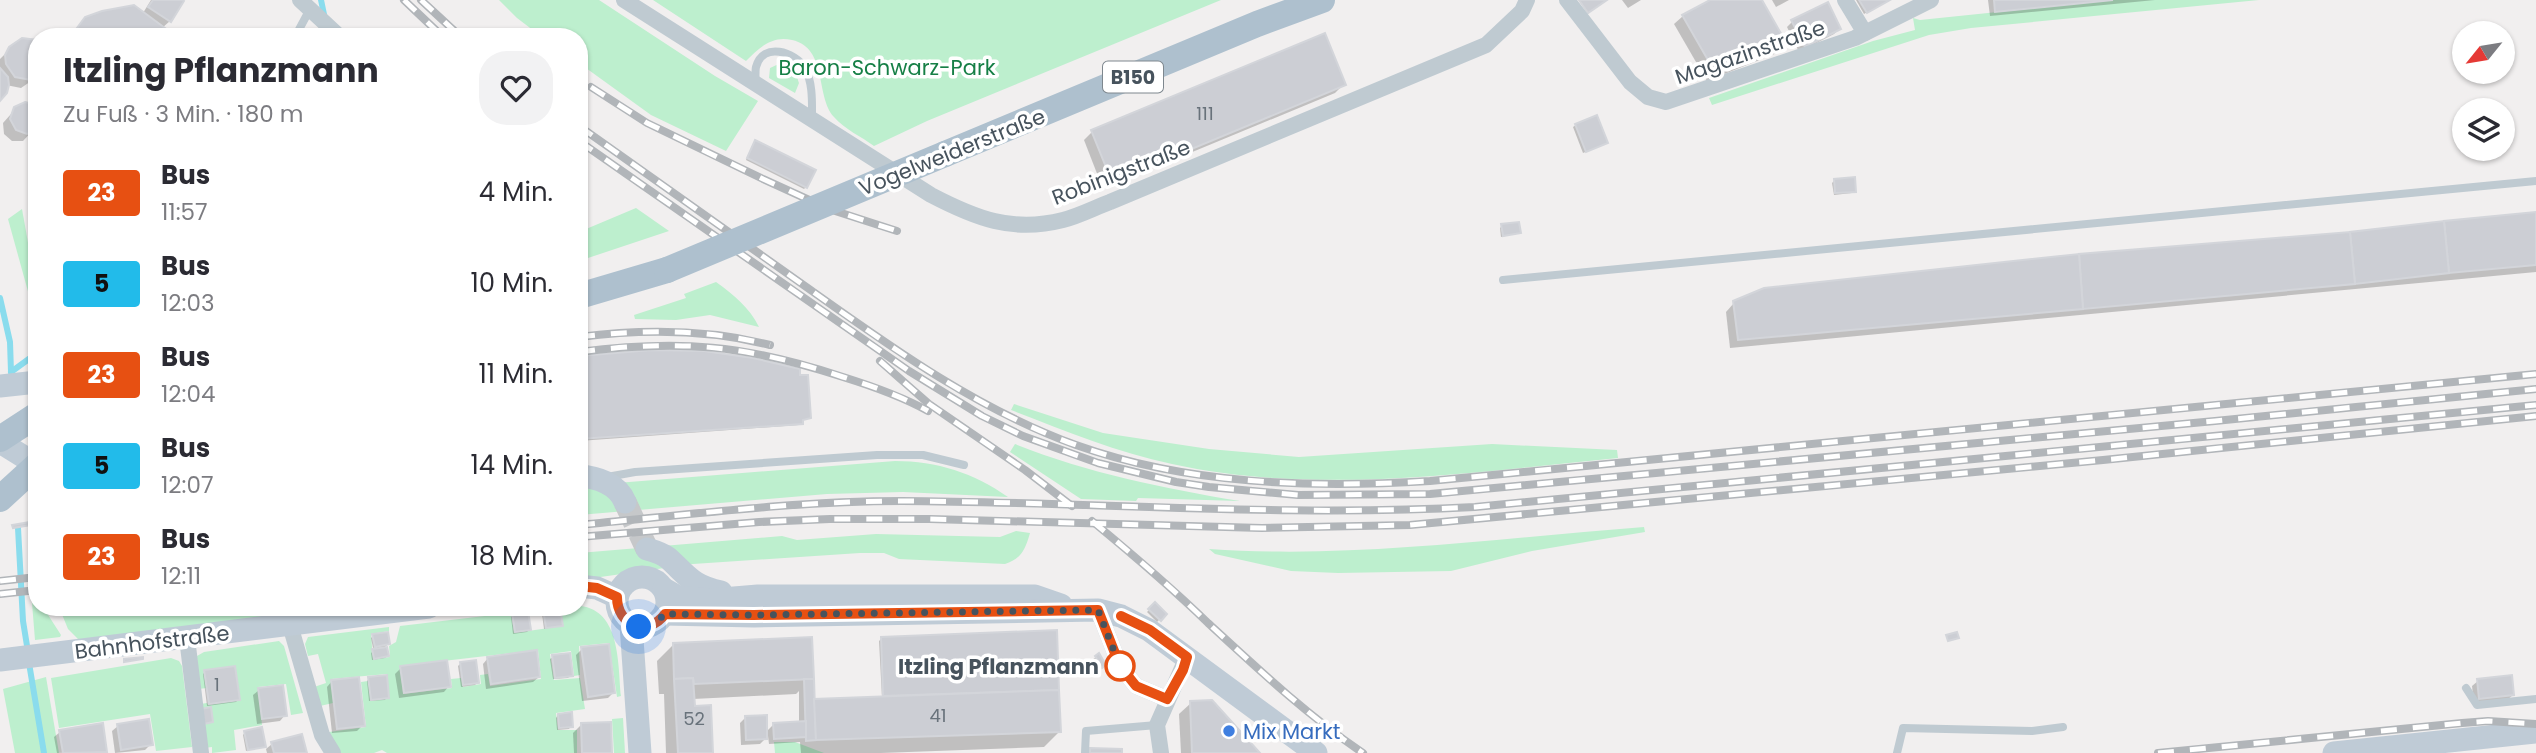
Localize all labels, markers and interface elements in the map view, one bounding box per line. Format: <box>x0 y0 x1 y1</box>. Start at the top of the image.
street label: Magazinstraße <box>1671 13 1829 91</box>
north arrow <box>2452 21 2515 84</box>
map controls <box>2452 21 2515 161</box>
text: Itzling Pflanzmann <box>63 47 379 94</box>
button: heart <box>479 51 553 125</box>
park label: Baron-Schwarz-Park <box>778 53 996 82</box>
road number: B150 <box>1103 61 1163 92</box>
text: Zu Fuß · 3 Min. · 180 m <box>63 98 303 130</box>
button: layers <box>2452 98 2515 161</box>
street label: Vogelweiderstraße <box>855 101 1049 203</box>
house number: 111 <box>1196 101 1214 126</box>
street label: Robinigstraße <box>1047 132 1195 212</box>
text: Bus <box>161 157 210 193</box>
text: 4 Min. <box>479 174 553 210</box>
text: 23 <box>87 176 116 209</box>
text: 11:57 <box>161 196 208 228</box>
text: Bus <box>161 248 210 284</box>
text: 10 Min. <box>471 265 553 301</box>
text: 5 <box>94 267 109 300</box>
text: 12:03 <box>161 287 214 319</box>
text: Bus <box>161 339 210 375</box>
text: 11 Min. <box>479 356 553 392</box>
text: 23 <box>87 358 116 391</box>
text: 12:04 <box>161 378 215 410</box>
text: Bus <box>161 430 210 466</box>
text: 14 Min. <box>471 447 553 483</box>
text: 5 <box>94 449 109 482</box>
text: 12:07 <box>161 469 214 501</box>
text: Bus <box>161 521 210 557</box>
text: 18 Min. <box>470 538 553 574</box>
text: 23 <box>87 540 116 573</box>
text: 12:11 <box>161 560 201 592</box>
your location <box>621 609 656 644</box>
street label: Bahnhofstraße <box>73 618 231 666</box>
marker: Itzling Pflanzmann <box>1105 651 1135 681</box>
place label: Itzling Pflanzmann <box>898 652 1099 681</box>
house number: 1 <box>214 672 220 697</box>
house number: 41 <box>929 703 947 728</box>
house number: 52 <box>683 706 705 731</box>
place label: Mix Markt <box>1243 717 1340 746</box>
marker: Mix Markt <box>1221 723 1237 739</box>

